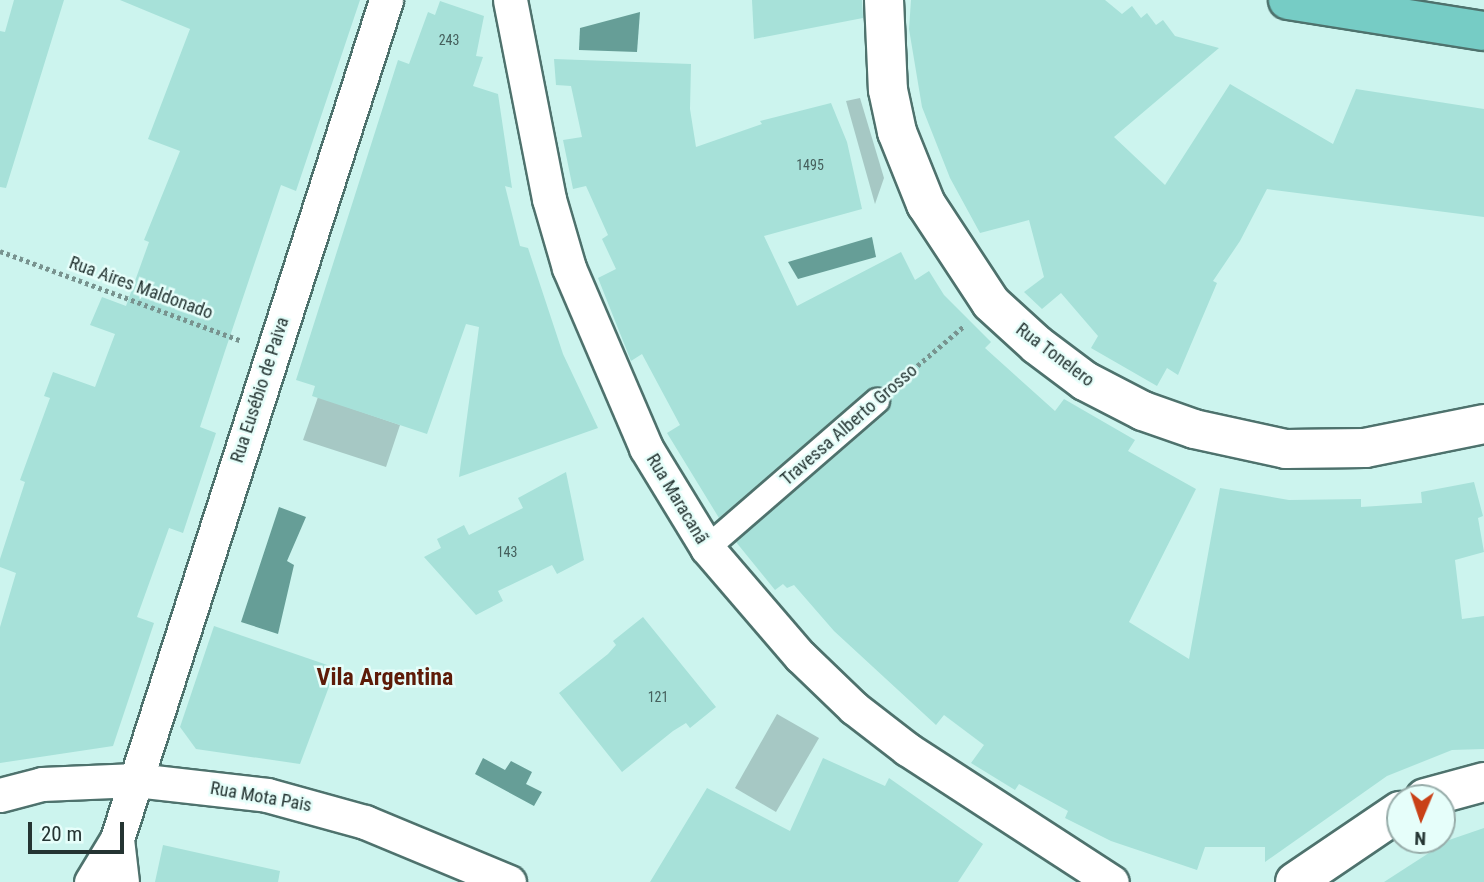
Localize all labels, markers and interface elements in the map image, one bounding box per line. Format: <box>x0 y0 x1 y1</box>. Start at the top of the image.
house number: 243 <box>439 32 459 48</box>
house number: 1495 <box>796 157 824 173</box>
street label: Rua Aires Maldonado <box>66 252 216 324</box>
street label: Rua Eusébio de Paiva <box>226 315 294 465</box>
street label: Rua Tonelero <box>1012 319 1098 391</box>
street label: Travessa Alberto Grosso <box>776 360 922 490</box>
street label: Rua Maracanã <box>642 450 712 548</box>
house number: 143 <box>497 544 517 560</box>
district label: Vila Argentina <box>317 664 453 692</box>
house number: 121 <box>648 689 668 705</box>
street label: Rua Mota Pais <box>209 777 313 817</box>
north arrow <box>1386 784 1456 854</box>
scale bar <box>32 808 128 852</box>
text: 20 m <box>41 822 82 846</box>
text: N <box>1414 827 1427 850</box>

